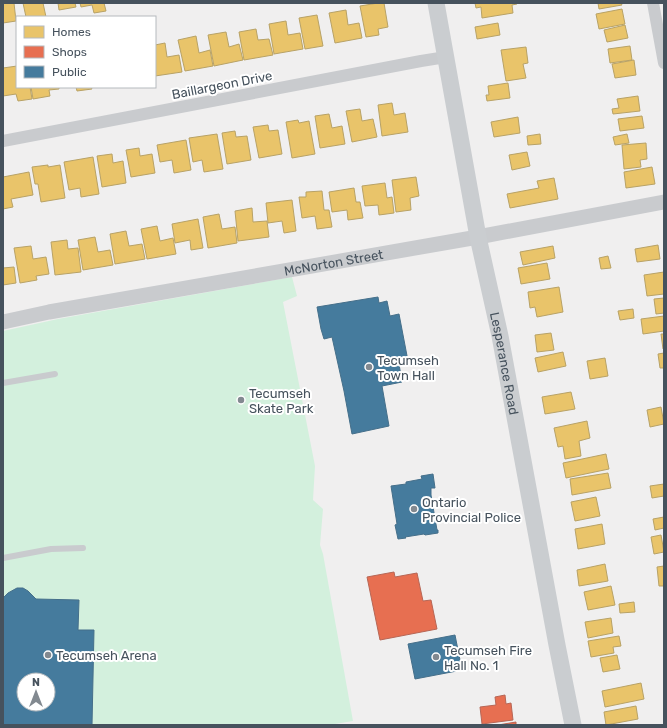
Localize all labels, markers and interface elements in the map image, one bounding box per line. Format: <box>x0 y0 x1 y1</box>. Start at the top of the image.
legend <box>16 16 156 88</box>
text: Homes <box>52 25 91 39</box>
text: Shops <box>52 45 87 59</box>
text: Public <box>52 65 87 79</box>
street label: Baillargeon Drive <box>170 68 274 103</box>
street label: McNorton Street <box>283 246 384 278</box>
street label: Lesperance Road <box>487 311 522 416</box>
place label: Tecumseh Town Hall <box>377 353 439 383</box>
marker: Tecumseh Town Hall <box>364 362 374 372</box>
place label: Tecumseh Skate Park <box>249 386 314 416</box>
marker: Tecumseh Skate Park <box>236 395 246 405</box>
place label: Ontario Provincial Police <box>422 495 521 525</box>
marker: Ontario Provincial Police <box>409 504 419 514</box>
place label: Tecumseh Fire Hall No. 1 <box>444 643 532 673</box>
place label: Tecumseh Arena <box>56 648 157 663</box>
marker: Tecumseh Arena <box>43 650 53 660</box>
marker: Tecumseh Fire Hall No. 1 <box>431 652 441 662</box>
north arrow <box>16 672 56 712</box>
text: N <box>32 676 40 689</box>

